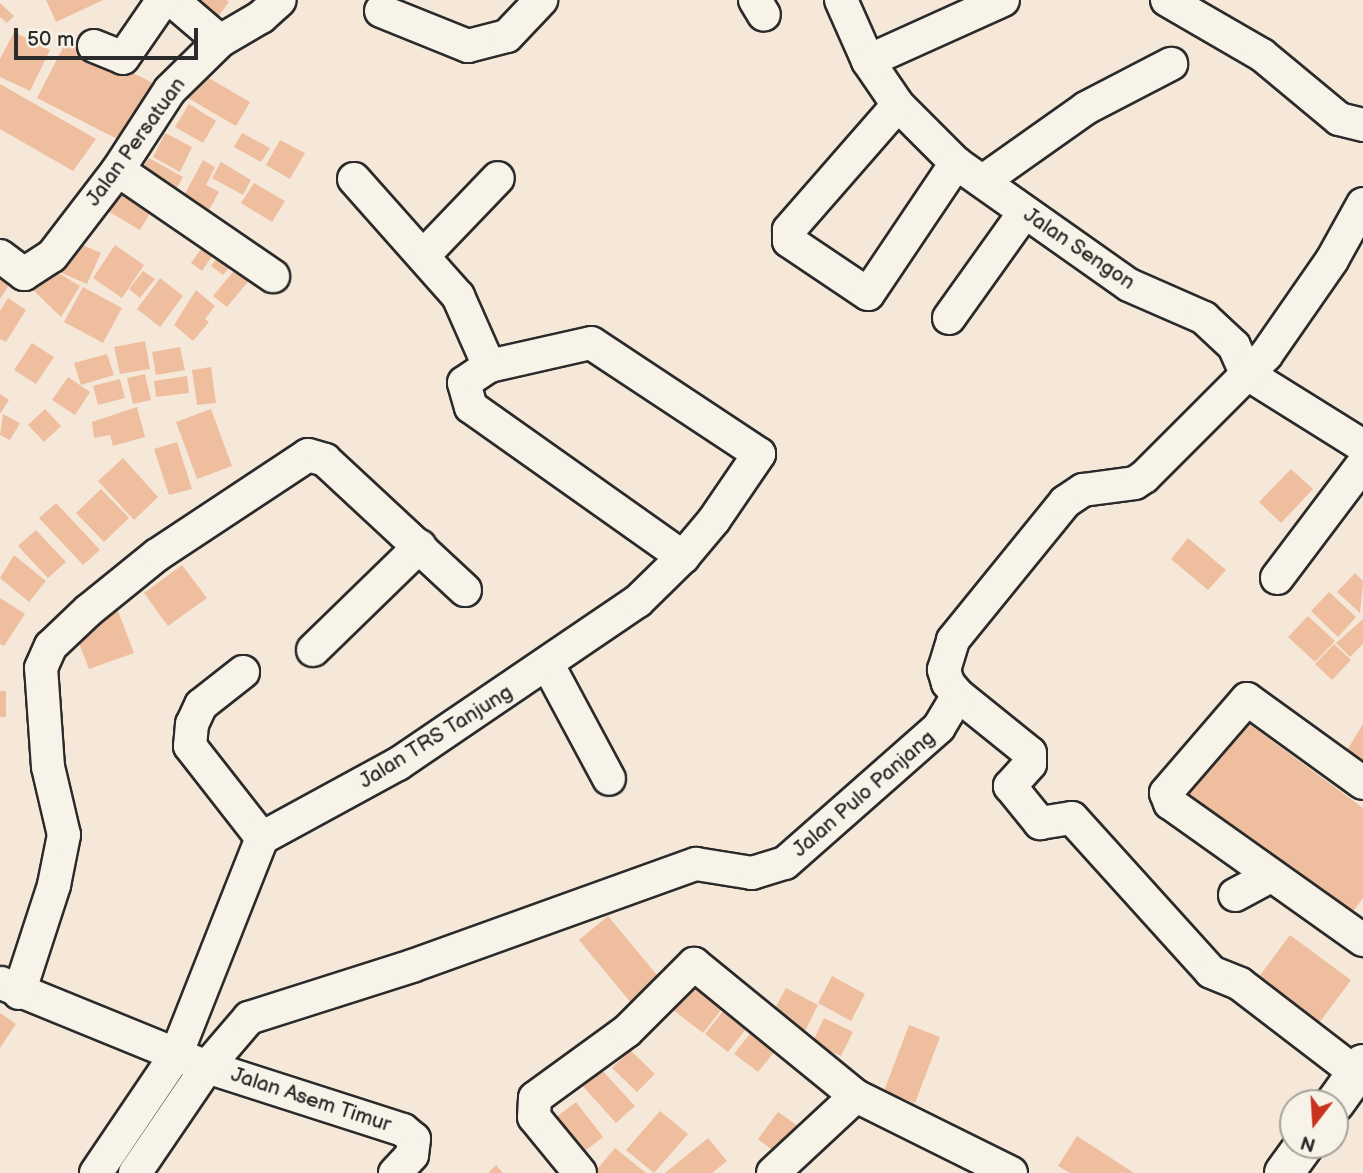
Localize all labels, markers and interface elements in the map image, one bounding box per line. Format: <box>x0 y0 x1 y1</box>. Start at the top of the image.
scale bar <box>18 14 201 58</box>
text: 50 m <box>27 27 74 52</box>
street label: Jalan Persatuan <box>81 73 191 211</box>
street label: Jalan Sengon <box>1018 202 1140 296</box>
street label: Jalan TRS Tanjung <box>354 679 518 795</box>
street label: Jalan Pulo Panjang <box>788 725 940 863</box>
street label: Jalan Asem Timur <box>227 1062 395 1138</box>
north arrow <box>1279 1089 1349 1159</box>
text: N <box>1298 1130 1318 1156</box>

